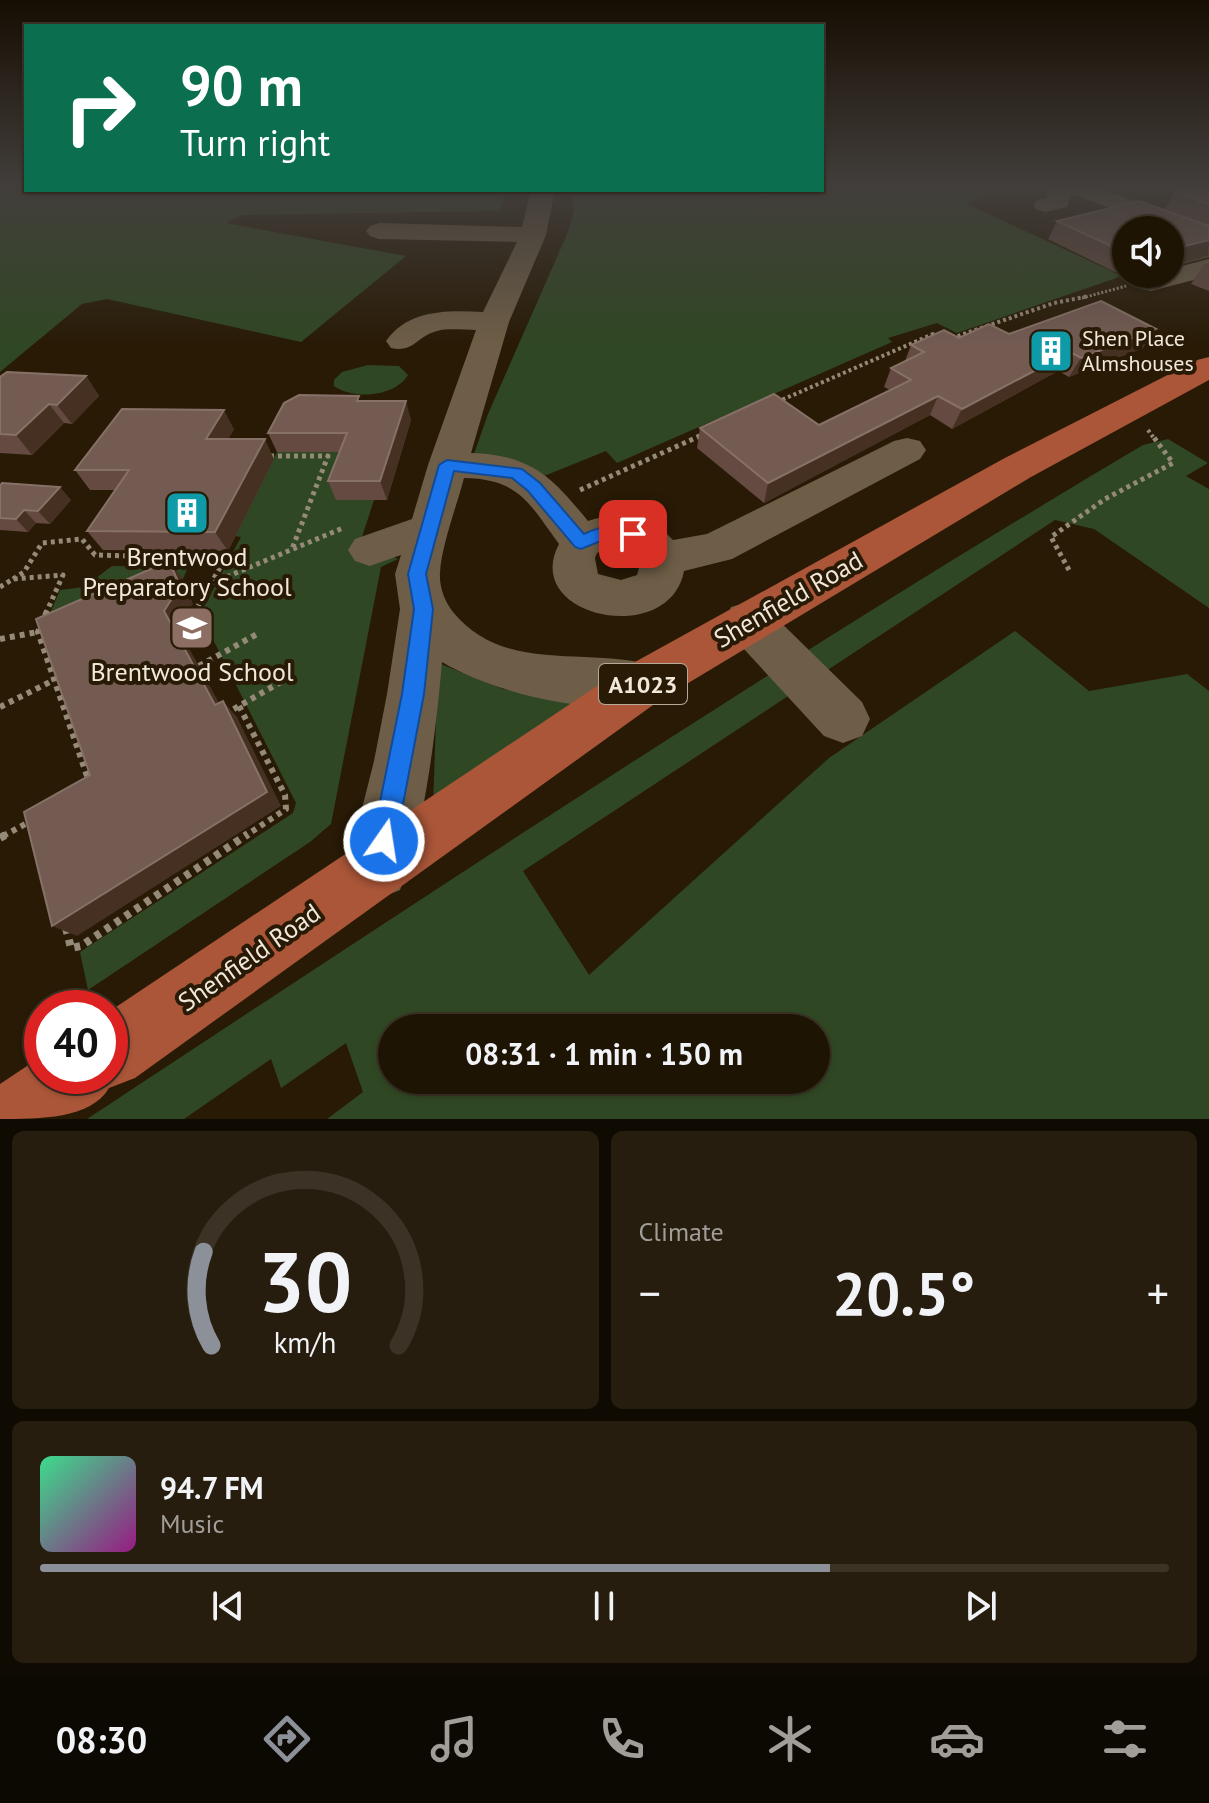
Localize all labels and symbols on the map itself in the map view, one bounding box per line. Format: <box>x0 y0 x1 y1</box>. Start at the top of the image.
place label: Shen Place Almshouses <box>1082 324 1194 377</box>
building icon: Shen Place Almshouses <box>1027 327 1075 375</box>
building icon: Brentwood Preparatory School <box>163 489 211 537</box>
pin <box>599 500 667 568</box>
place label: Brentwood Preparatory School <box>82 540 292 603</box>
street label: Shenfield Road <box>708 543 868 655</box>
school or university icon: Brentwood School <box>168 604 216 652</box>
place label: Brentwood School <box>90 655 294 688</box>
road number: A1023 <box>599 664 687 704</box>
position arrow <box>342 799 426 883</box>
street label: Shenfield Road <box>171 896 327 1018</box>
speed limit sign: 40 <box>24 990 128 1094</box>

